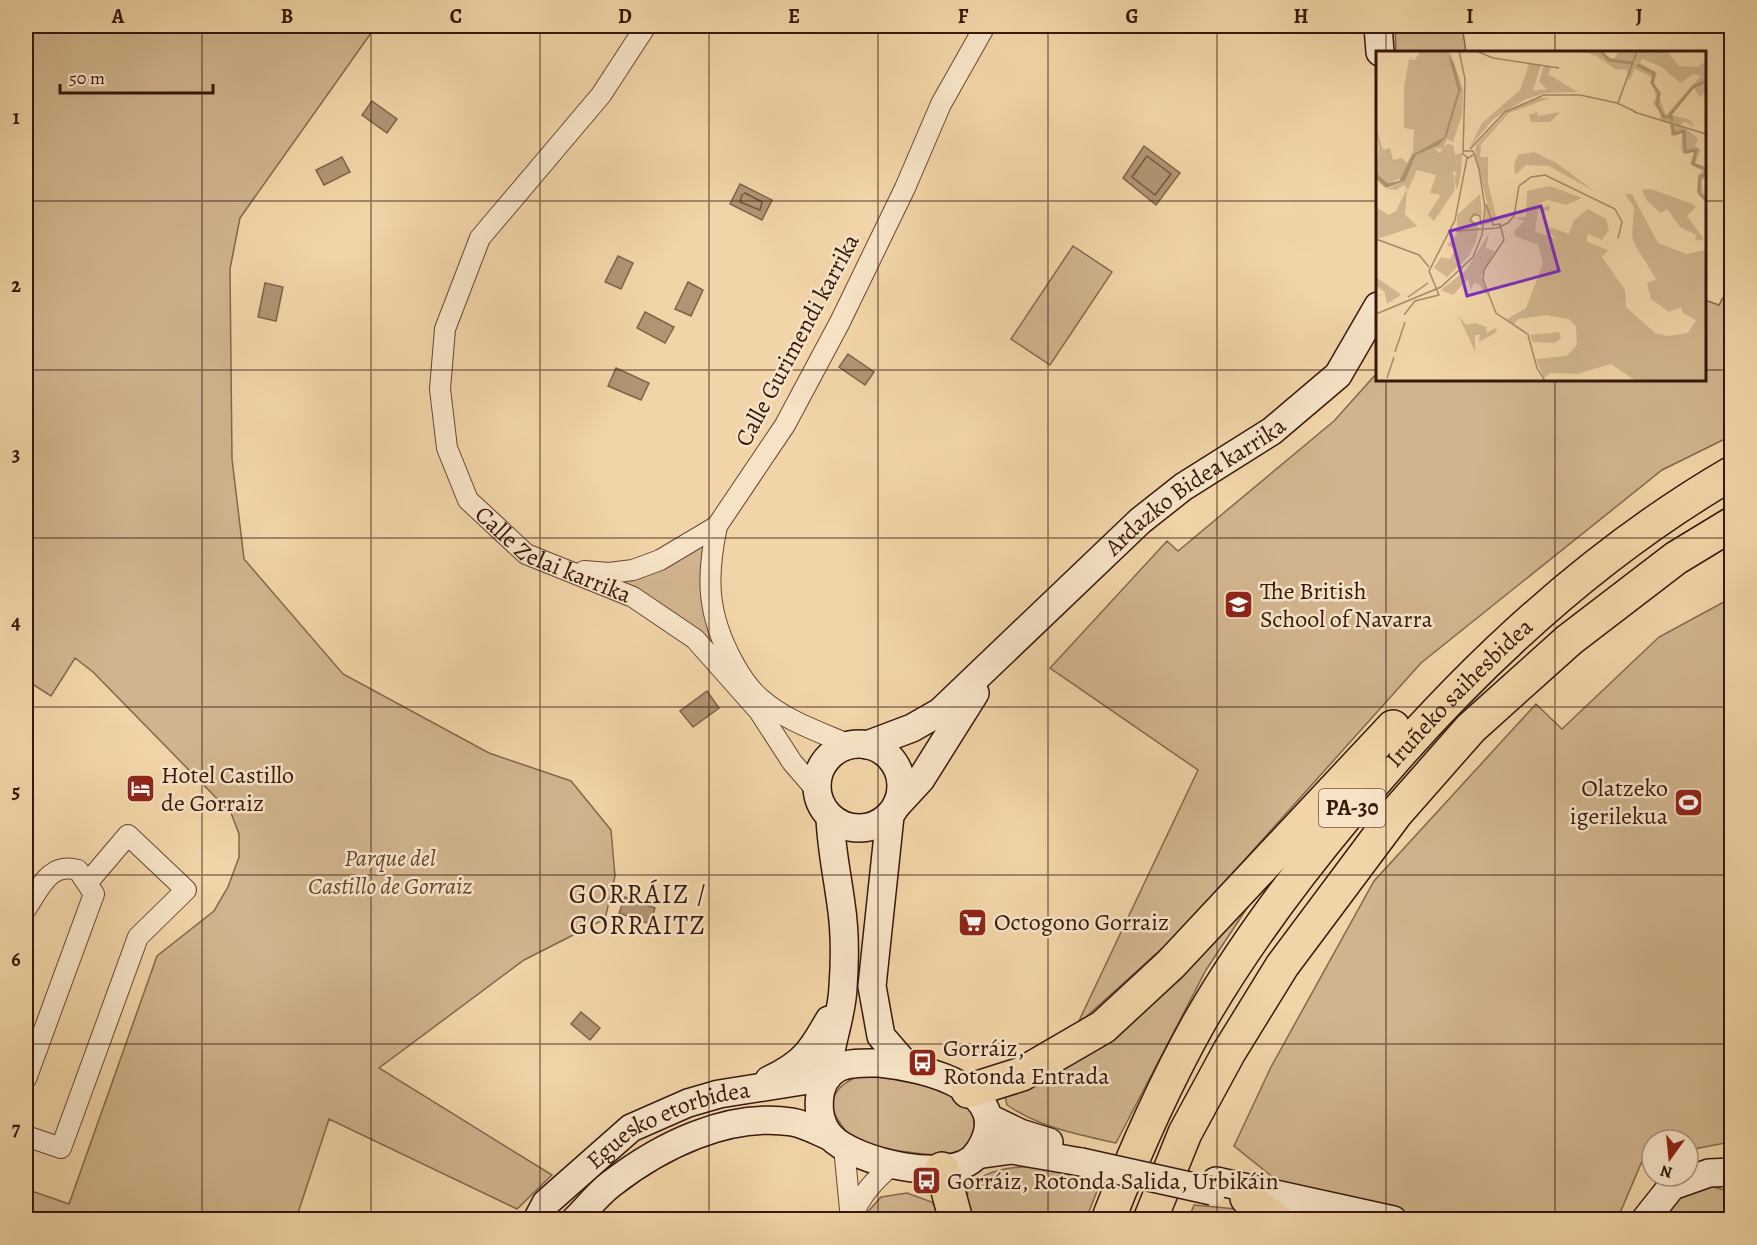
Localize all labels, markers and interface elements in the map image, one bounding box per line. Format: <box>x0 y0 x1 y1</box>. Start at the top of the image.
text: A <box>111 3 125 30</box>
text: B <box>281 3 293 30</box>
text: C <box>450 3 462 30</box>
text: D <box>618 3 632 30</box>
text: E <box>788 3 800 30</box>
text: F <box>958 3 969 30</box>
text: G <box>1125 3 1139 30</box>
text: H <box>1294 3 1309 30</box>
text: I <box>1466 3 1474 30</box>
text: J <box>1636 3 1643 30</box>
inset map <box>1376 51 1706 381</box>
scale bar <box>60 57 213 95</box>
text: 50 m <box>69 66 105 90</box>
text: 1 <box>12 104 20 131</box>
street label: Calle Gurimendi karrika <box>727 227 867 452</box>
text: 2 <box>11 272 21 299</box>
street label: Ardazko Bidea karrika <box>1097 410 1293 563</box>
text: 3 <box>12 441 20 468</box>
street label: Calle Zelai karrika <box>468 498 637 611</box>
place label: The British School of Navarra <box>1260 575 1433 635</box>
school or university icon: The British School of Navarra <box>1223 589 1255 621</box>
text: 4 <box>11 609 21 636</box>
street label: Iruñeko saihesbidea <box>1378 610 1540 774</box>
place label: Hotel Castillo de Gorraiz <box>161 759 294 819</box>
place label: Olatzeko igerilekua <box>1570 772 1669 832</box>
hotel icon: Hotel Castillo de Gorraiz <box>124 773 156 805</box>
text: 5 <box>12 778 20 805</box>
sports icon: Olatzeko igerilekua <box>1673 786 1705 818</box>
road number: PA-30 <box>1319 789 1385 827</box>
park label: Parque del Castillo de Gorraiz <box>308 842 472 902</box>
district label: GORRÁIZ / GORRAITZ <box>569 876 707 943</box>
supermarket icon: Octogono Gorraiz <box>957 906 989 938</box>
place label: Octogono Gorraiz <box>994 906 1169 938</box>
text: 6 <box>11 946 21 973</box>
place label: Gorráiz, Rotonda Entrada <box>943 1032 1110 1092</box>
bus stop icon: Gorráiz, Rotonda Entrada <box>906 1046 938 1078</box>
street label: Eguesko etorbidea <box>579 1073 753 1176</box>
text: 7 <box>12 1115 21 1142</box>
north arrow <box>1640 1128 1700 1188</box>
text: N <box>1658 1159 1675 1184</box>
bus stop icon: Gorráiz, Rotonda Salida, Urbikáin <box>910 1165 942 1197</box>
place label: Gorráiz, Rotonda Salida, Urbikáin <box>947 1165 1279 1197</box>

